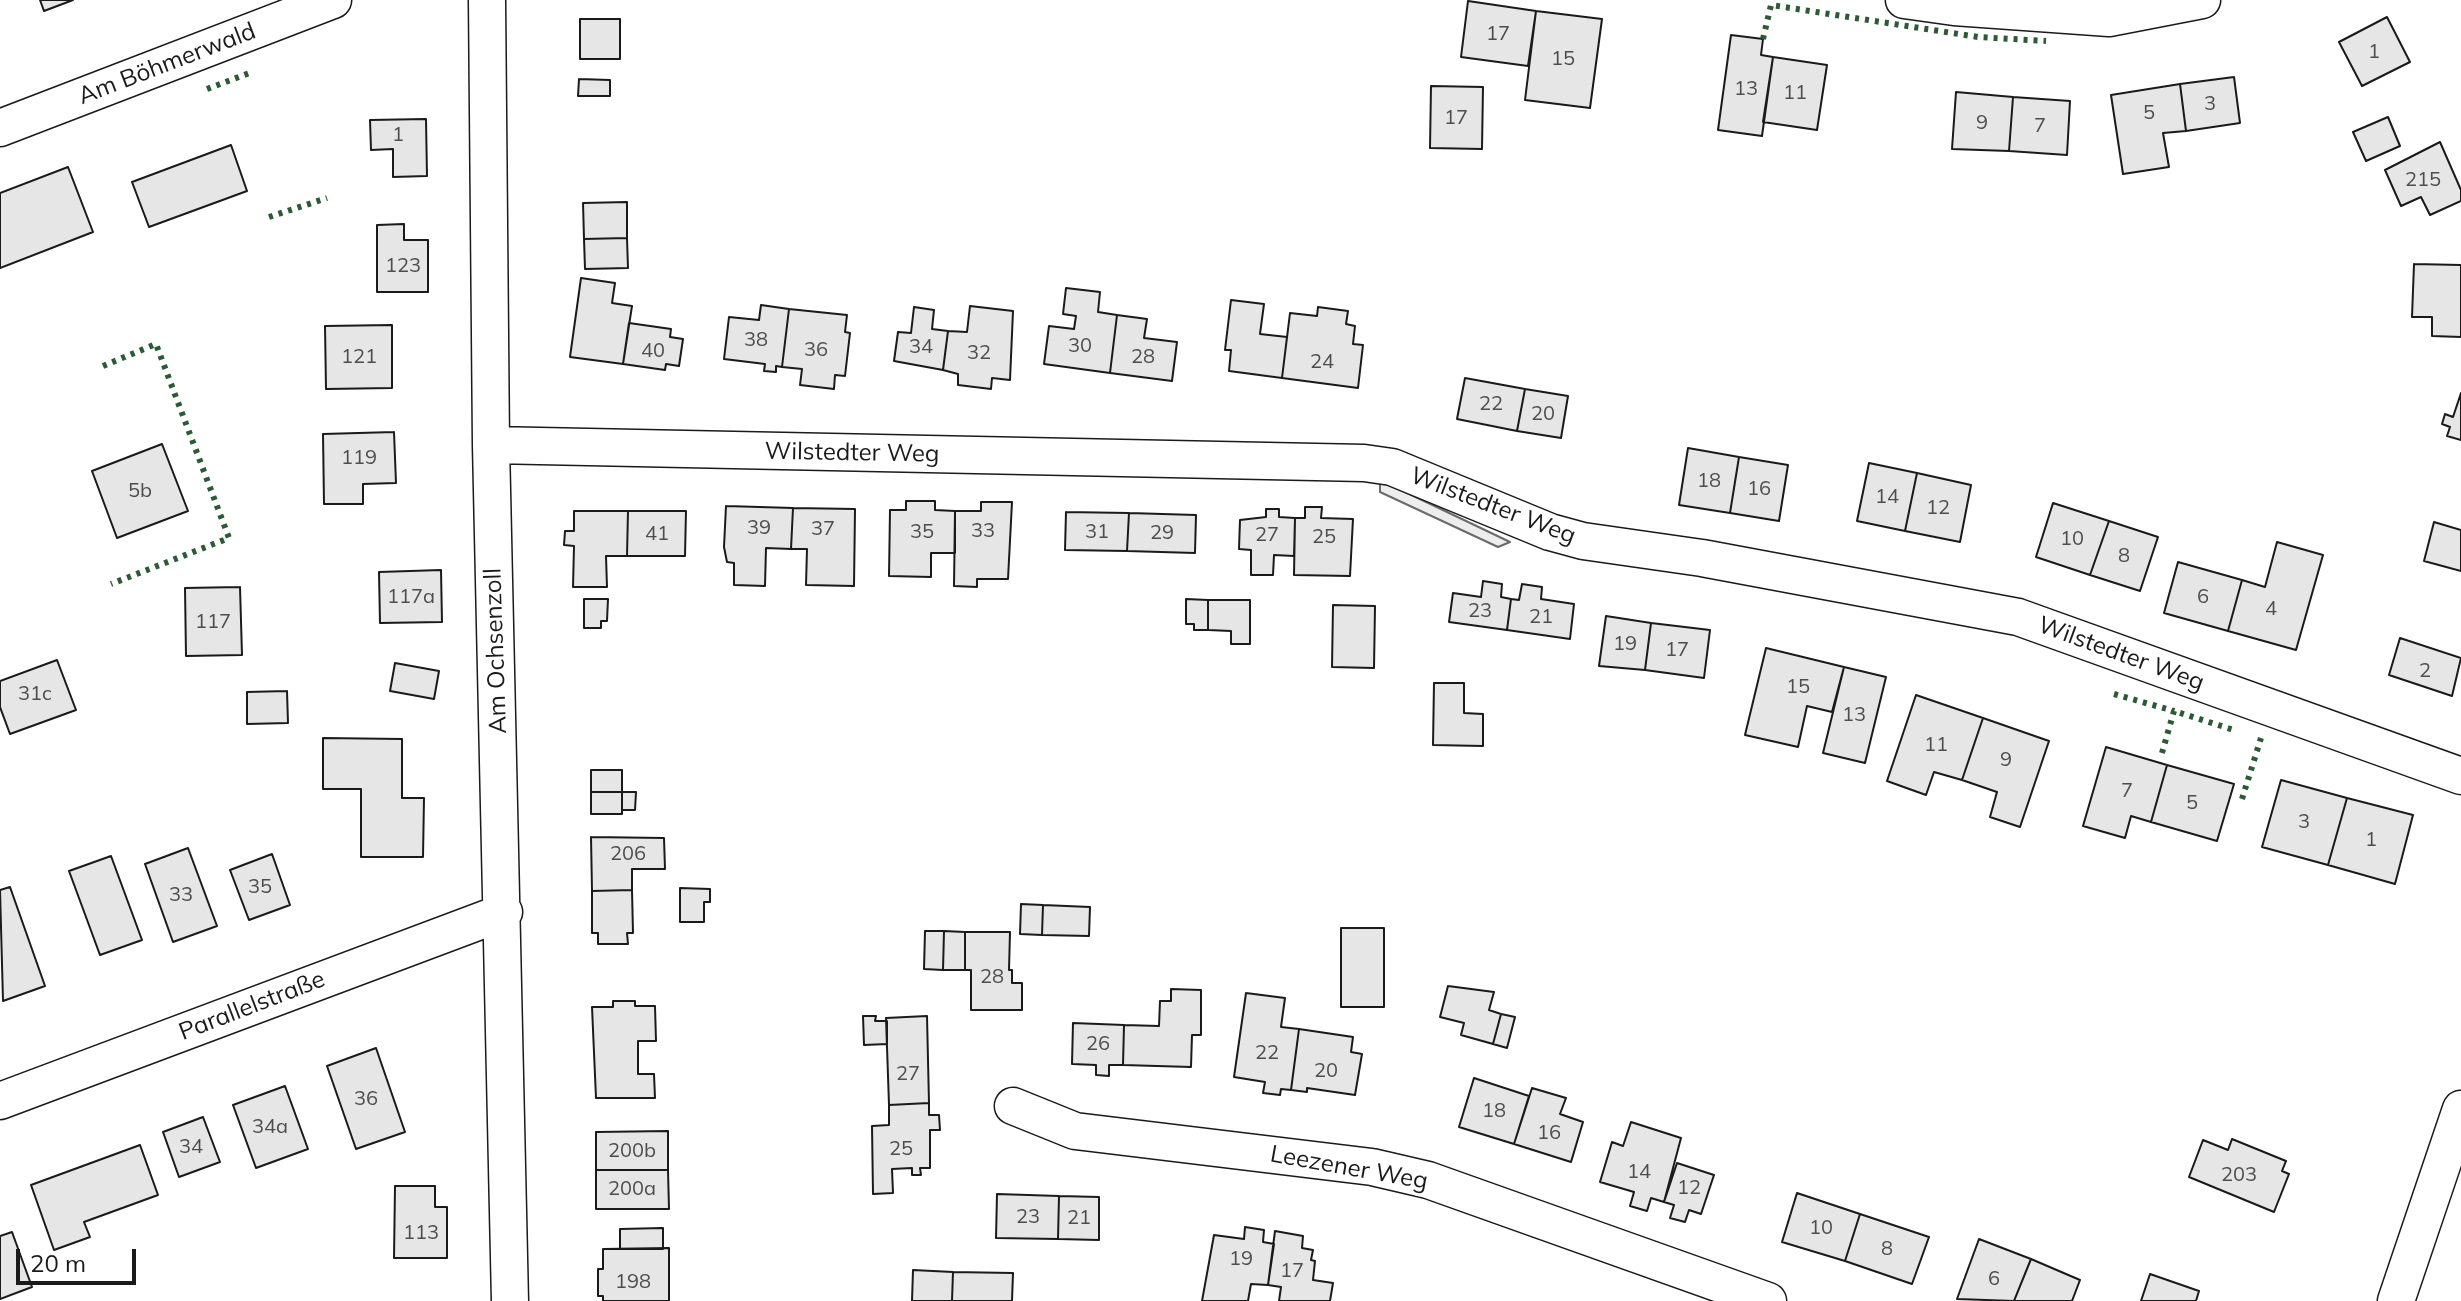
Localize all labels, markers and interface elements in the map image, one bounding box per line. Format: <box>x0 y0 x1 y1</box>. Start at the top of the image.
street label: Am Böhmerwald <box>74 17 260 111</box>
house number: 17 <box>1486 22 1510 46</box>
house number: 1 <box>2368 40 2380 64</box>
house number: 15 <box>1551 47 1575 71</box>
house number: 13 <box>1734 77 1758 101</box>
house number: 11 <box>1783 81 1807 105</box>
house number: 3 <box>2204 92 2216 116</box>
house number: 5 <box>2143 101 2155 125</box>
house number: 17 <box>1444 106 1468 130</box>
house number: 9 <box>1976 111 1988 135</box>
house number: 7 <box>2034 114 2046 138</box>
house number: 1 <box>392 123 404 147</box>
house number: 215 <box>2405 168 2441 192</box>
house number: 123 <box>385 254 421 278</box>
house number: 38 <box>744 328 768 352</box>
house number: 30 <box>1068 334 1092 358</box>
house number: 34 <box>909 335 933 359</box>
house number: 36 <box>804 338 828 362</box>
house number: 40 <box>641 339 665 363</box>
house number: 32 <box>967 341 991 365</box>
house number: 121 <box>341 345 377 369</box>
house number: 28 <box>1131 345 1155 369</box>
house number: 24 <box>1310 350 1334 374</box>
house number: 22 <box>1479 392 1503 416</box>
house number: 20 <box>1531 402 1555 426</box>
street label: Wilstedter Weg <box>764 437 940 469</box>
house number: 119 <box>341 446 377 470</box>
street label: Wilstedter Weg <box>1406 461 1580 551</box>
house number: 18 <box>1697 469 1721 493</box>
house number: 16 <box>1747 477 1771 501</box>
house number: 5b <box>128 479 152 503</box>
house number: 14 <box>1875 485 1899 509</box>
house number: 12 <box>1926 496 1950 520</box>
house number: 39 <box>747 516 771 540</box>
house number: 37 <box>811 517 835 541</box>
house number: 33 <box>971 519 995 543</box>
house number: 35 <box>910 520 934 544</box>
house number: 31 <box>1085 520 1109 544</box>
house number: 29 <box>1150 521 1174 545</box>
house number: 41 <box>645 522 669 546</box>
house number: 27 <box>1255 523 1279 547</box>
house number: 25 <box>1312 525 1336 549</box>
house number: 10 <box>2060 527 2084 551</box>
house number: 8 <box>2118 544 2130 568</box>
street label: Am Ochsenzoll <box>479 568 513 734</box>
house number: 117a <box>387 585 435 609</box>
house number: 6 <box>2197 585 2209 609</box>
house number: 4 <box>2265 597 2277 621</box>
house number: 23 <box>1468 599 1492 623</box>
house number: 21 <box>1529 605 1553 629</box>
house number: 117 <box>195 610 231 634</box>
street label: Wilstedter Weg <box>2034 611 2208 697</box>
house number: 19 <box>1613 632 1637 656</box>
house number: 17 <box>1665 638 1689 662</box>
house number: 2 <box>2419 659 2431 683</box>
house number: 15 <box>1786 675 1810 699</box>
house number: 31c <box>18 682 52 706</box>
house number: 13 <box>1842 703 1866 727</box>
house number: 11 <box>1924 733 1948 757</box>
house number: 9 <box>2000 748 2012 772</box>
house number: 7 <box>2121 779 2133 803</box>
house number: 5 <box>2186 791 2198 815</box>
house number: 3 <box>2298 810 2310 834</box>
house number: 1 <box>2365 828 2377 852</box>
house number: 206 <box>610 842 646 866</box>
house number: 35 <box>248 875 272 899</box>
house number: 33 <box>169 883 193 907</box>
street label: Parallelstraße <box>175 965 329 1047</box>
house number: 28 <box>980 965 1004 989</box>
house number: 26 <box>1086 1032 1110 1056</box>
house number: 22 <box>1255 1041 1279 1065</box>
house number: 20 <box>1314 1059 1338 1083</box>
house number: 27 <box>896 1062 920 1086</box>
house number: 36 <box>354 1087 378 1111</box>
house number: 18 <box>1482 1099 1506 1123</box>
house number: 34a <box>252 1115 288 1139</box>
house number: 16 <box>1537 1121 1561 1145</box>
house number: 34 <box>179 1135 203 1159</box>
house number: 25 <box>889 1137 913 1161</box>
house number: 200b <box>608 1139 656 1163</box>
street label: Leezener Weg <box>1268 1140 1430 1196</box>
house number: 14 <box>1627 1160 1651 1184</box>
house number: 203 <box>2221 1163 2257 1187</box>
house number: 12 <box>1677 1176 1701 1200</box>
house number: 200a <box>608 1177 656 1201</box>
house number: 23 <box>1016 1205 1040 1229</box>
house number: 21 <box>1067 1206 1091 1230</box>
house number: 10 <box>1809 1216 1833 1240</box>
house number: 113 <box>403 1221 439 1245</box>
scale bar <box>20 1233 140 1283</box>
house number: 8 <box>1881 1237 1893 1261</box>
house number: 19 <box>1229 1247 1253 1271</box>
text: 20 m <box>30 1248 86 1278</box>
house number: 17 <box>1280 1259 1304 1283</box>
house number: 6 <box>1988 1267 2000 1291</box>
house number: 198 <box>615 1270 651 1294</box>

